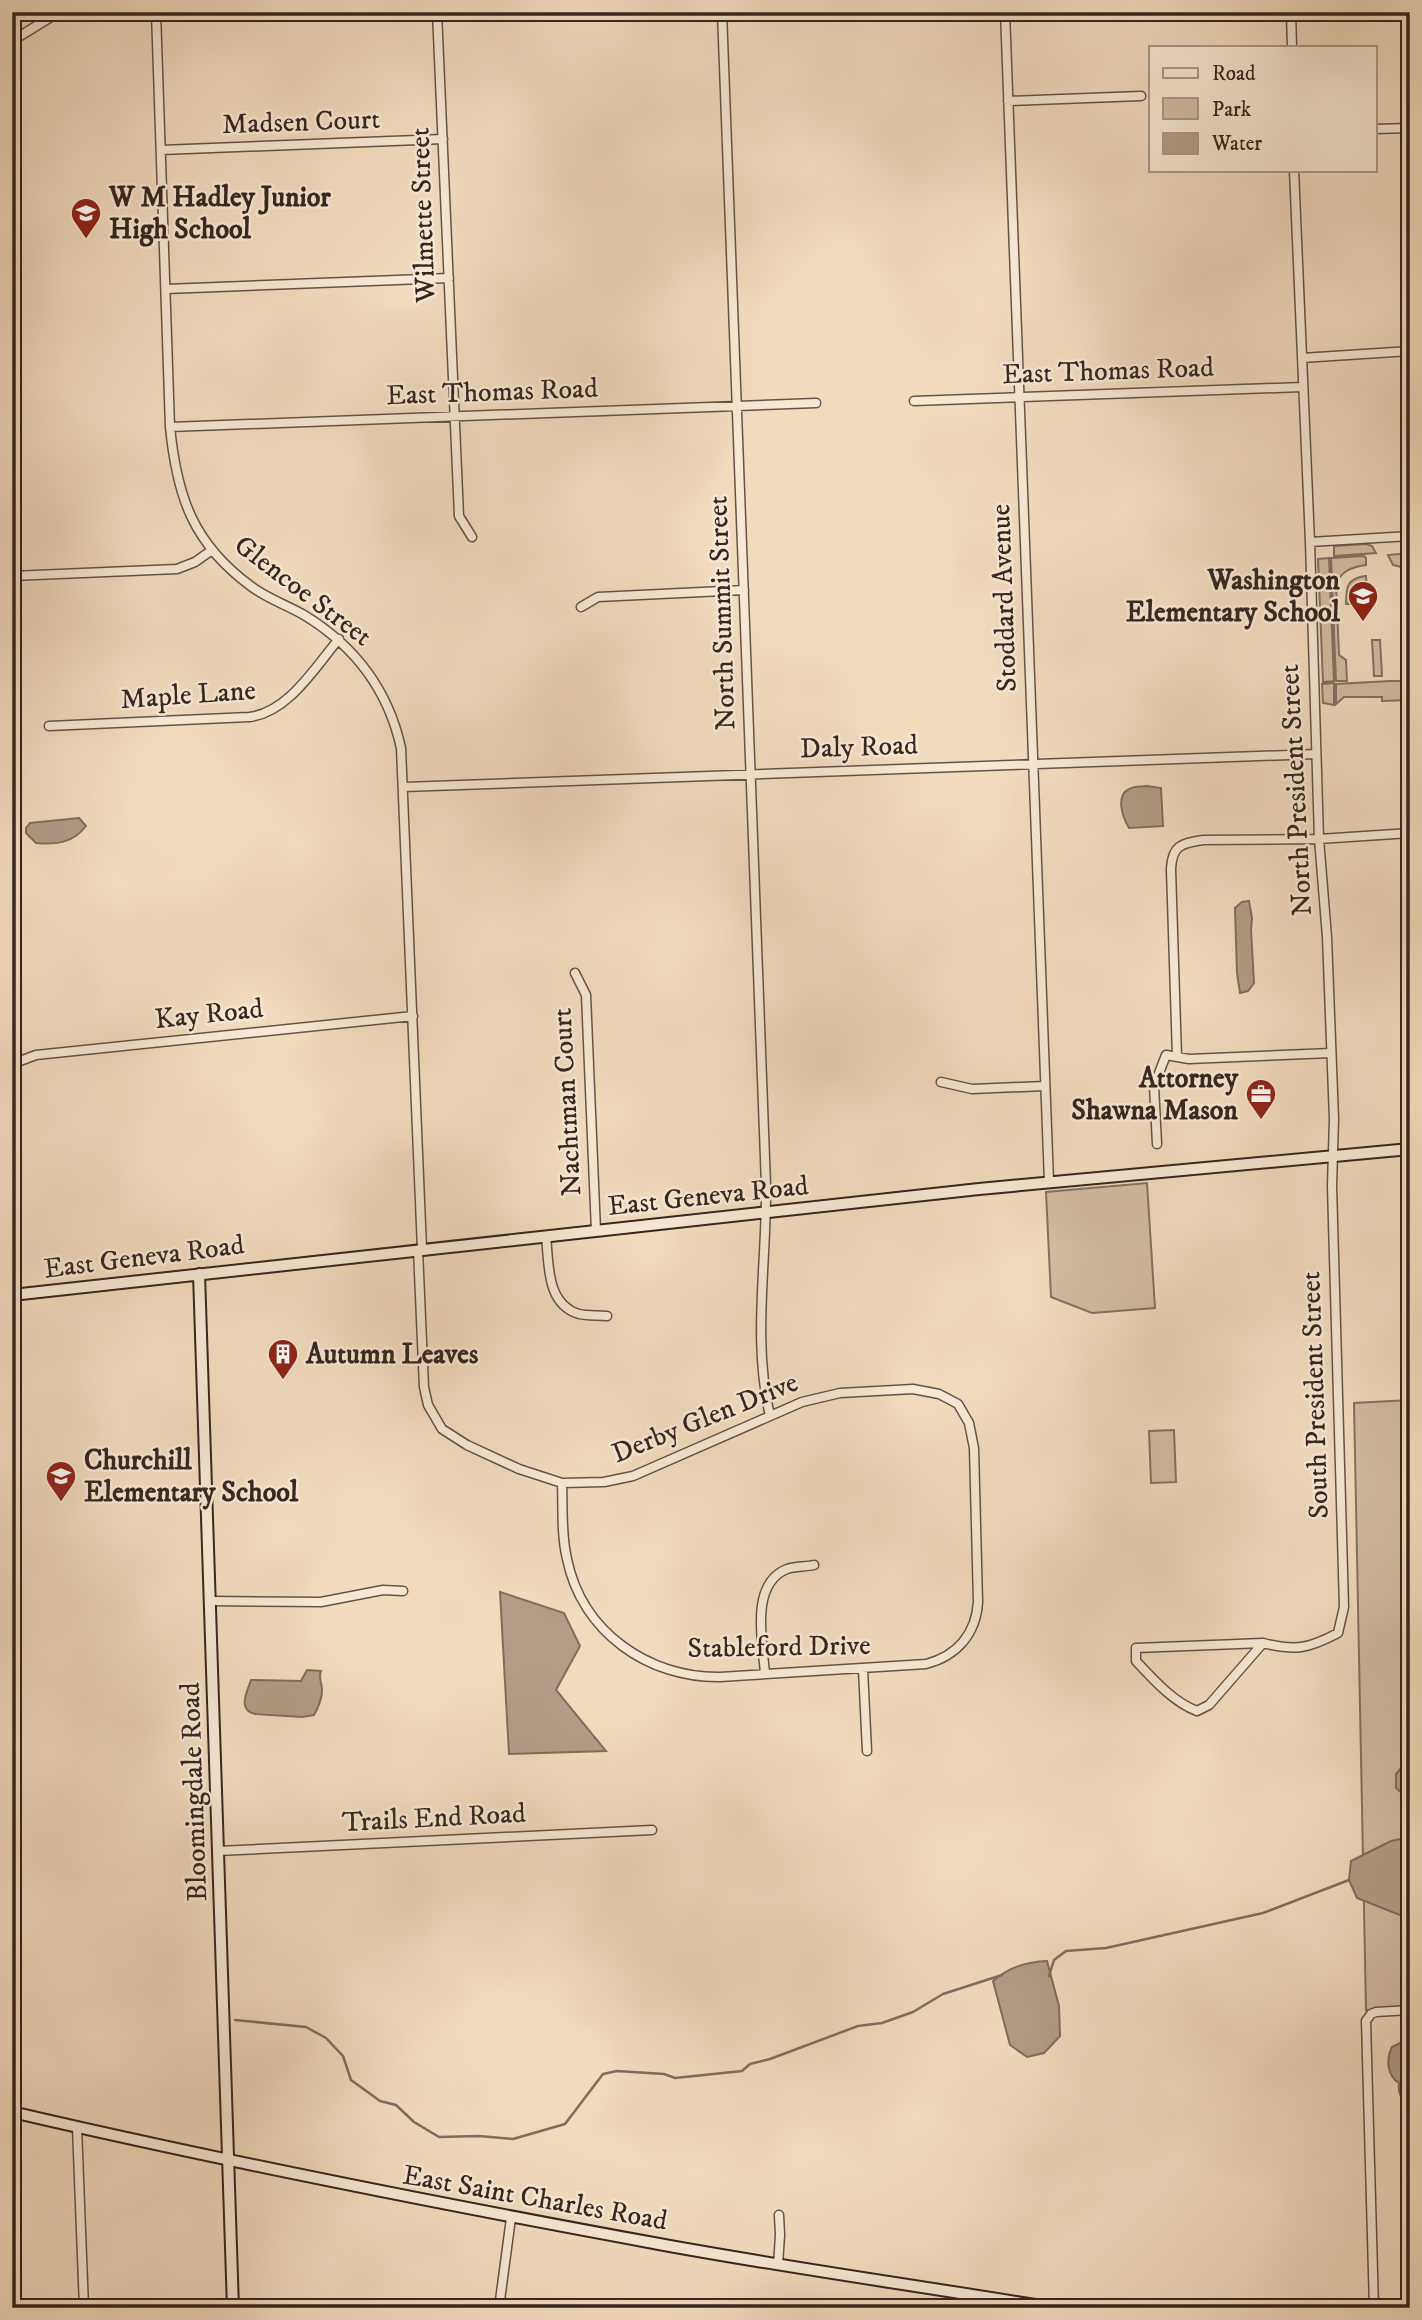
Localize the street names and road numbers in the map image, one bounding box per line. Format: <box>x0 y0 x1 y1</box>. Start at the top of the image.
street label: Madsen Court <box>221 102 381 142</box>
street label: Wilmette Street <box>402 127 444 304</box>
street label: East Thomas Road <box>1002 350 1214 392</box>
street label: East Thomas Road <box>386 371 598 413</box>
street label: North Summit Street <box>700 495 744 731</box>
street label: Stoddard Avenue <box>983 503 1025 693</box>
street label: Glencoe Street <box>227 528 379 654</box>
street label: North President Street <box>1272 663 1320 917</box>
street label: Maple Lane <box>119 673 257 717</box>
street label: Daly Road <box>799 727 919 767</box>
street label: Kay Road <box>153 991 265 1037</box>
street label: Nachtman Court <box>545 1007 589 1197</box>
street label: East Geneva Road <box>606 1168 810 1224</box>
street label: East Geneva Road <box>42 1227 246 1287</box>
street label: South President Street <box>1293 1271 1337 1519</box>
street label: Derby Glen Drive <box>607 1365 803 1471</box>
street label: Stableford Drive <box>687 1628 871 1666</box>
street label: Bloomingdale Road <box>173 1682 215 1902</box>
street label: Trails End Road <box>341 1796 527 1840</box>
street label: East Saint Charles Road <box>400 2157 670 2239</box>

